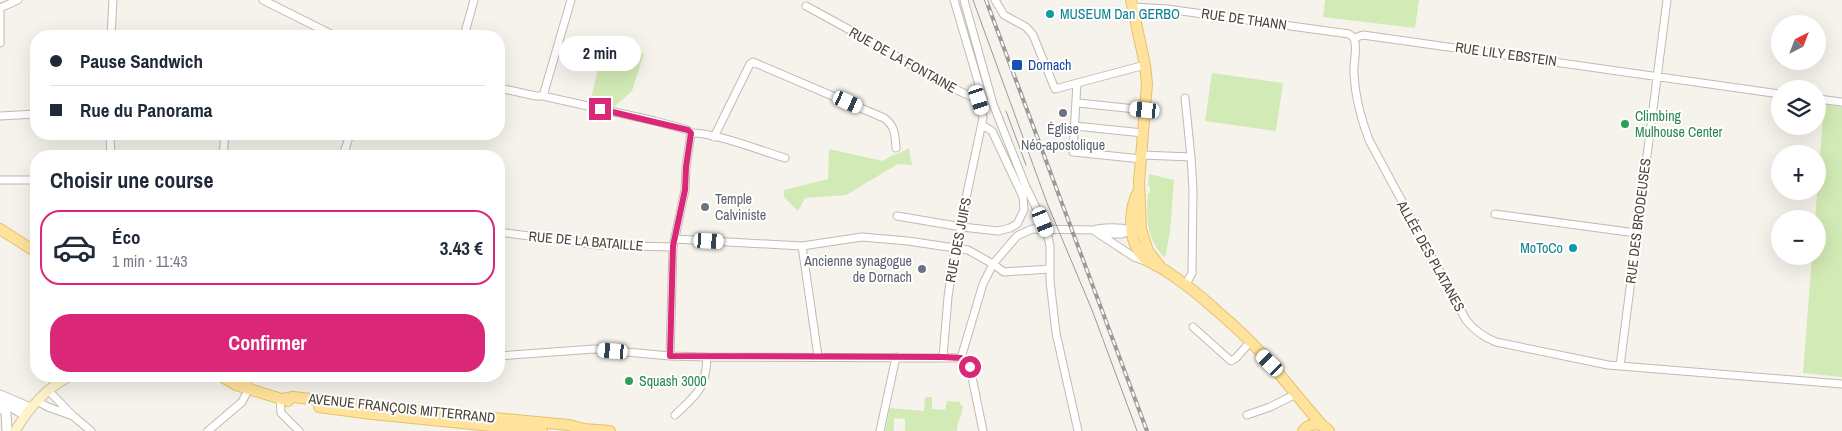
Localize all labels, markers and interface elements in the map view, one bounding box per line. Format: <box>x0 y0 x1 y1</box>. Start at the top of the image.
street label: RUE DE THANN <box>1200 4 1288 34</box>
place label: MUSEUM Dan GERBO <box>1060 5 1180 23</box>
marker: MUSEUM Dan GERBO <box>1044 8 1056 20</box>
north arrow <box>1771 15 1826 70</box>
map controls <box>1771 15 1826 265</box>
street label: RUE DE LA FONTAINE <box>846 23 960 97</box>
callout: 2 min <box>559 36 641 72</box>
street label: RUE LILY EBSTEIN <box>1454 38 1558 70</box>
text: 2 min <box>583 42 617 64</box>
text: Pause Sandwich <box>80 48 203 74</box>
place label: Dornach <box>1028 56 1071 74</box>
marker: Dornach <box>1010 58 1024 72</box>
button: layers <box>1771 80 1826 135</box>
car <box>967 83 990 117</box>
car <box>831 89 864 115</box>
text: Rue du Panorama <box>80 97 212 123</box>
route end <box>589 98 611 120</box>
car <box>1129 101 1160 119</box>
marker: Église Néo-apostolique <box>1057 107 1069 119</box>
place label: Climbing Mulhouse Center <box>1635 107 1723 141</box>
marker: Climbing Mulhouse Center <box>1619 118 1631 130</box>
place label: Église Néo-apostolique <box>1021 120 1105 154</box>
button: + <box>1771 145 1826 200</box>
street label: RUE DES BRODEUSES <box>1621 157 1655 285</box>
text: Choisir une course <box>50 165 213 195</box>
place label: Temple Calviniste <box>715 190 766 224</box>
street label: RUE DES JUIFS <box>941 196 975 284</box>
street label: ALLÉE DES PLATANES <box>1393 197 1469 315</box>
marker: Temple Calviniste <box>699 201 711 213</box>
car <box>1030 205 1055 239</box>
button: − <box>1771 210 1826 265</box>
text: Éco <box>112 224 141 250</box>
icon: car <box>52 225 97 270</box>
street label: RUE DE LA BATAILLE <box>528 227 644 255</box>
car <box>693 233 724 249</box>
text: 3.43 € <box>440 235 483 261</box>
place label: MoToCo <box>1520 239 1563 257</box>
marker: MoToCo <box>1567 242 1579 254</box>
text: 1 min · 11:43 <box>112 250 188 272</box>
place label: Ancienne synagogue de Dornach <box>803 252 912 286</box>
marker: Ancienne synagogue de Dornach <box>916 263 928 275</box>
button: Confirmer <box>50 314 485 372</box>
car <box>597 342 628 360</box>
car <box>1254 347 1285 379</box>
route start <box>959 356 981 378</box>
place label: Squash 3000 <box>639 372 707 390</box>
marker: Squash 3000 <box>623 375 635 387</box>
street label: AVENUE FRANÇOIS MITTERRAND <box>307 389 496 427</box>

